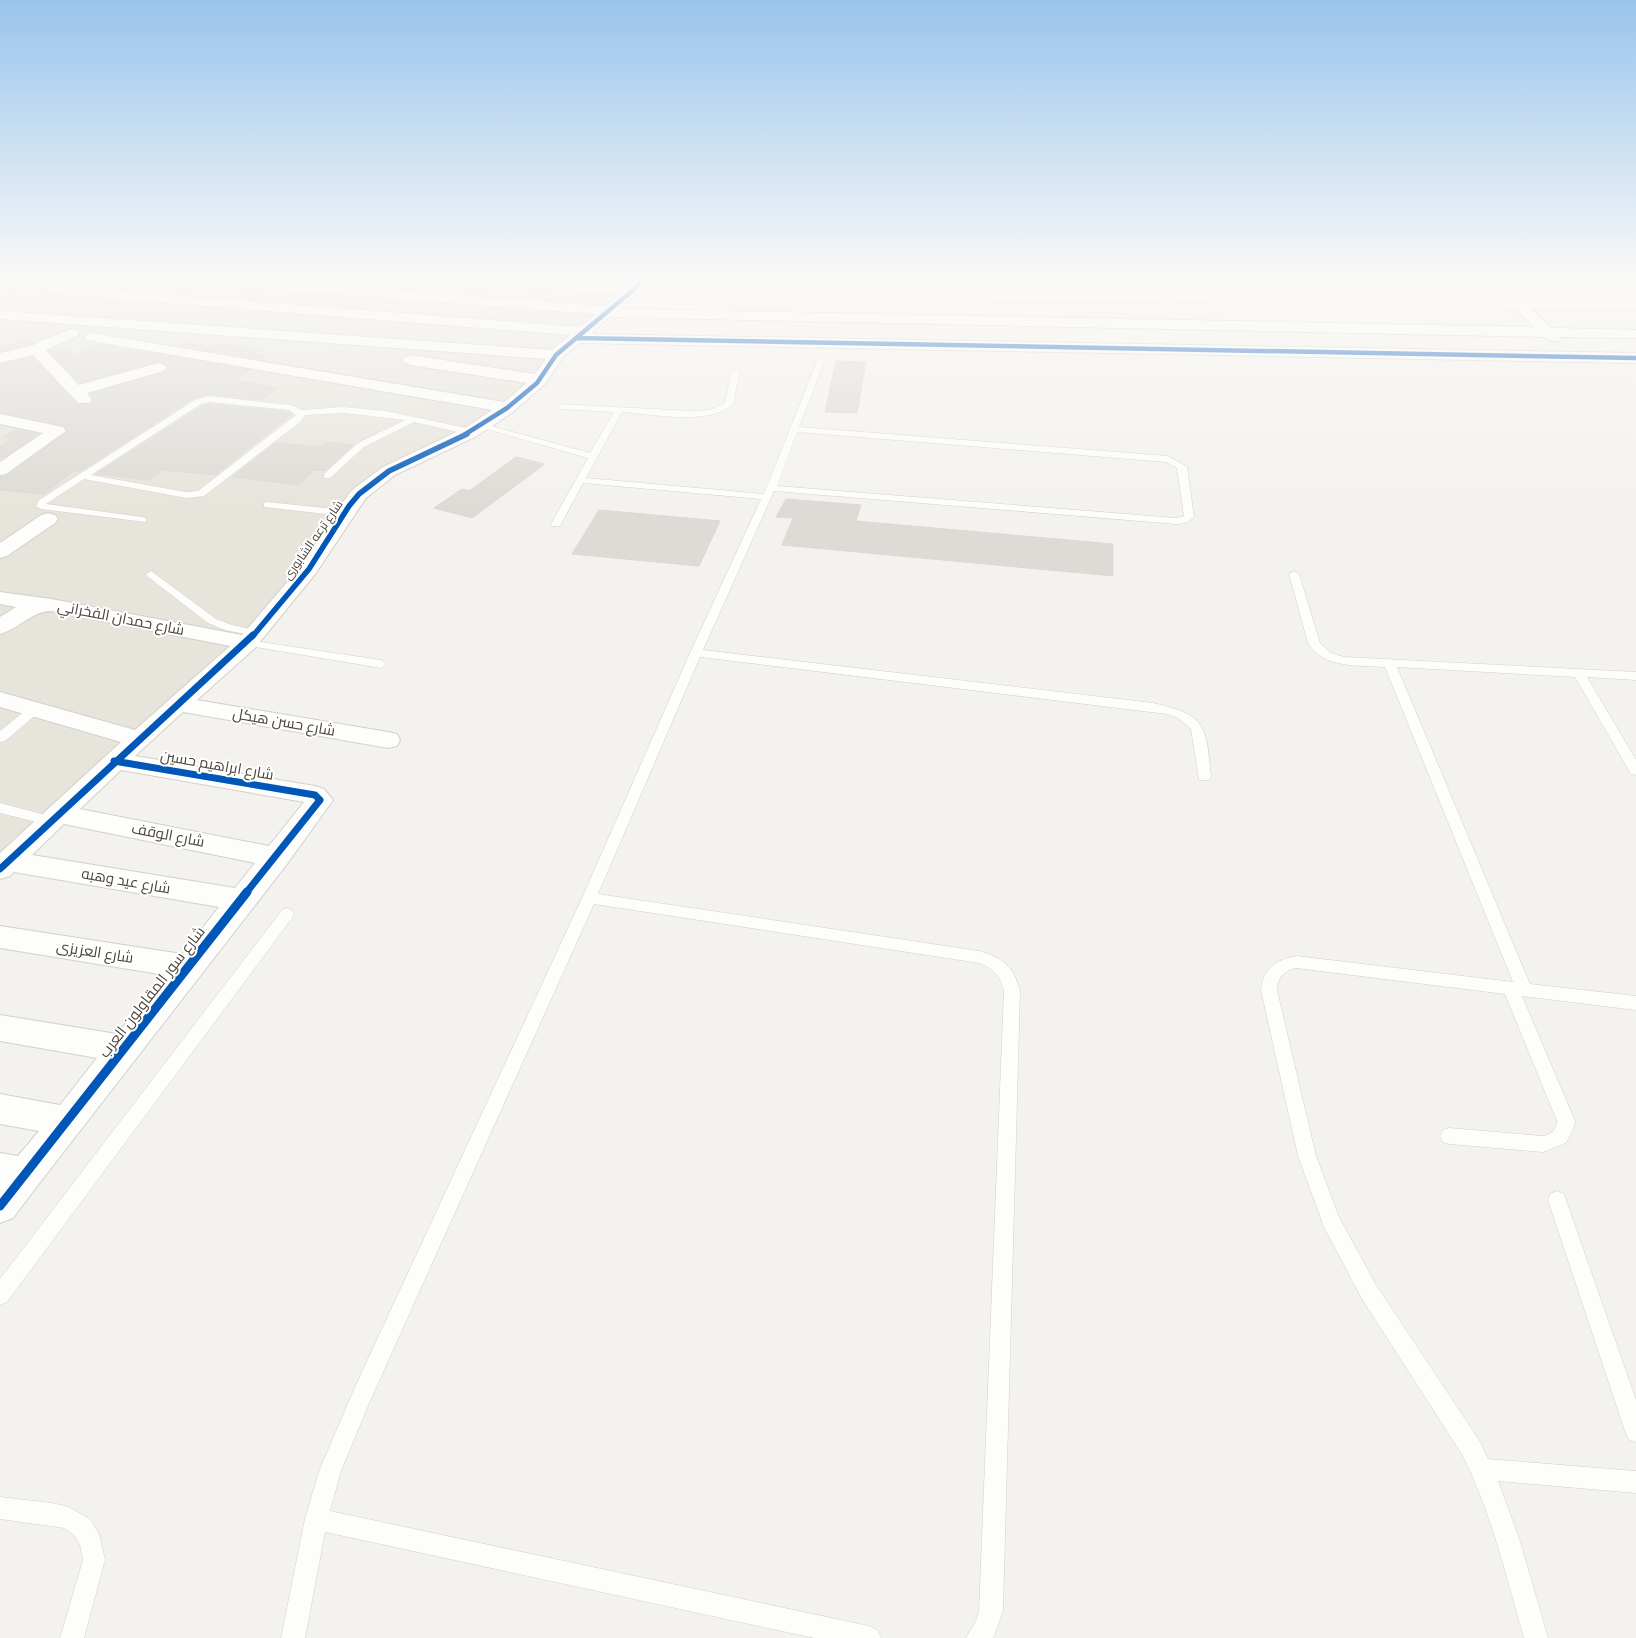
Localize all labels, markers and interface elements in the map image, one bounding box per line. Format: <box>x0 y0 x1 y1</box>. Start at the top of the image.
street label: شارع ترعه الشابورى <box>280 497 347 583</box>
street label: شارع حمدان الفخراني <box>55 596 186 642</box>
street label: شارع حسن هيكل <box>231 703 337 742</box>
street label: شارع ابراهيم حسين <box>159 745 275 786</box>
street label: شارع الوقف <box>129 818 206 853</box>
street label: شارع عيد وهبه <box>80 863 172 900</box>
street label: شارع سور المقاولون العرب <box>94 922 210 1062</box>
street label: شارع العزيزى <box>55 936 135 969</box>

